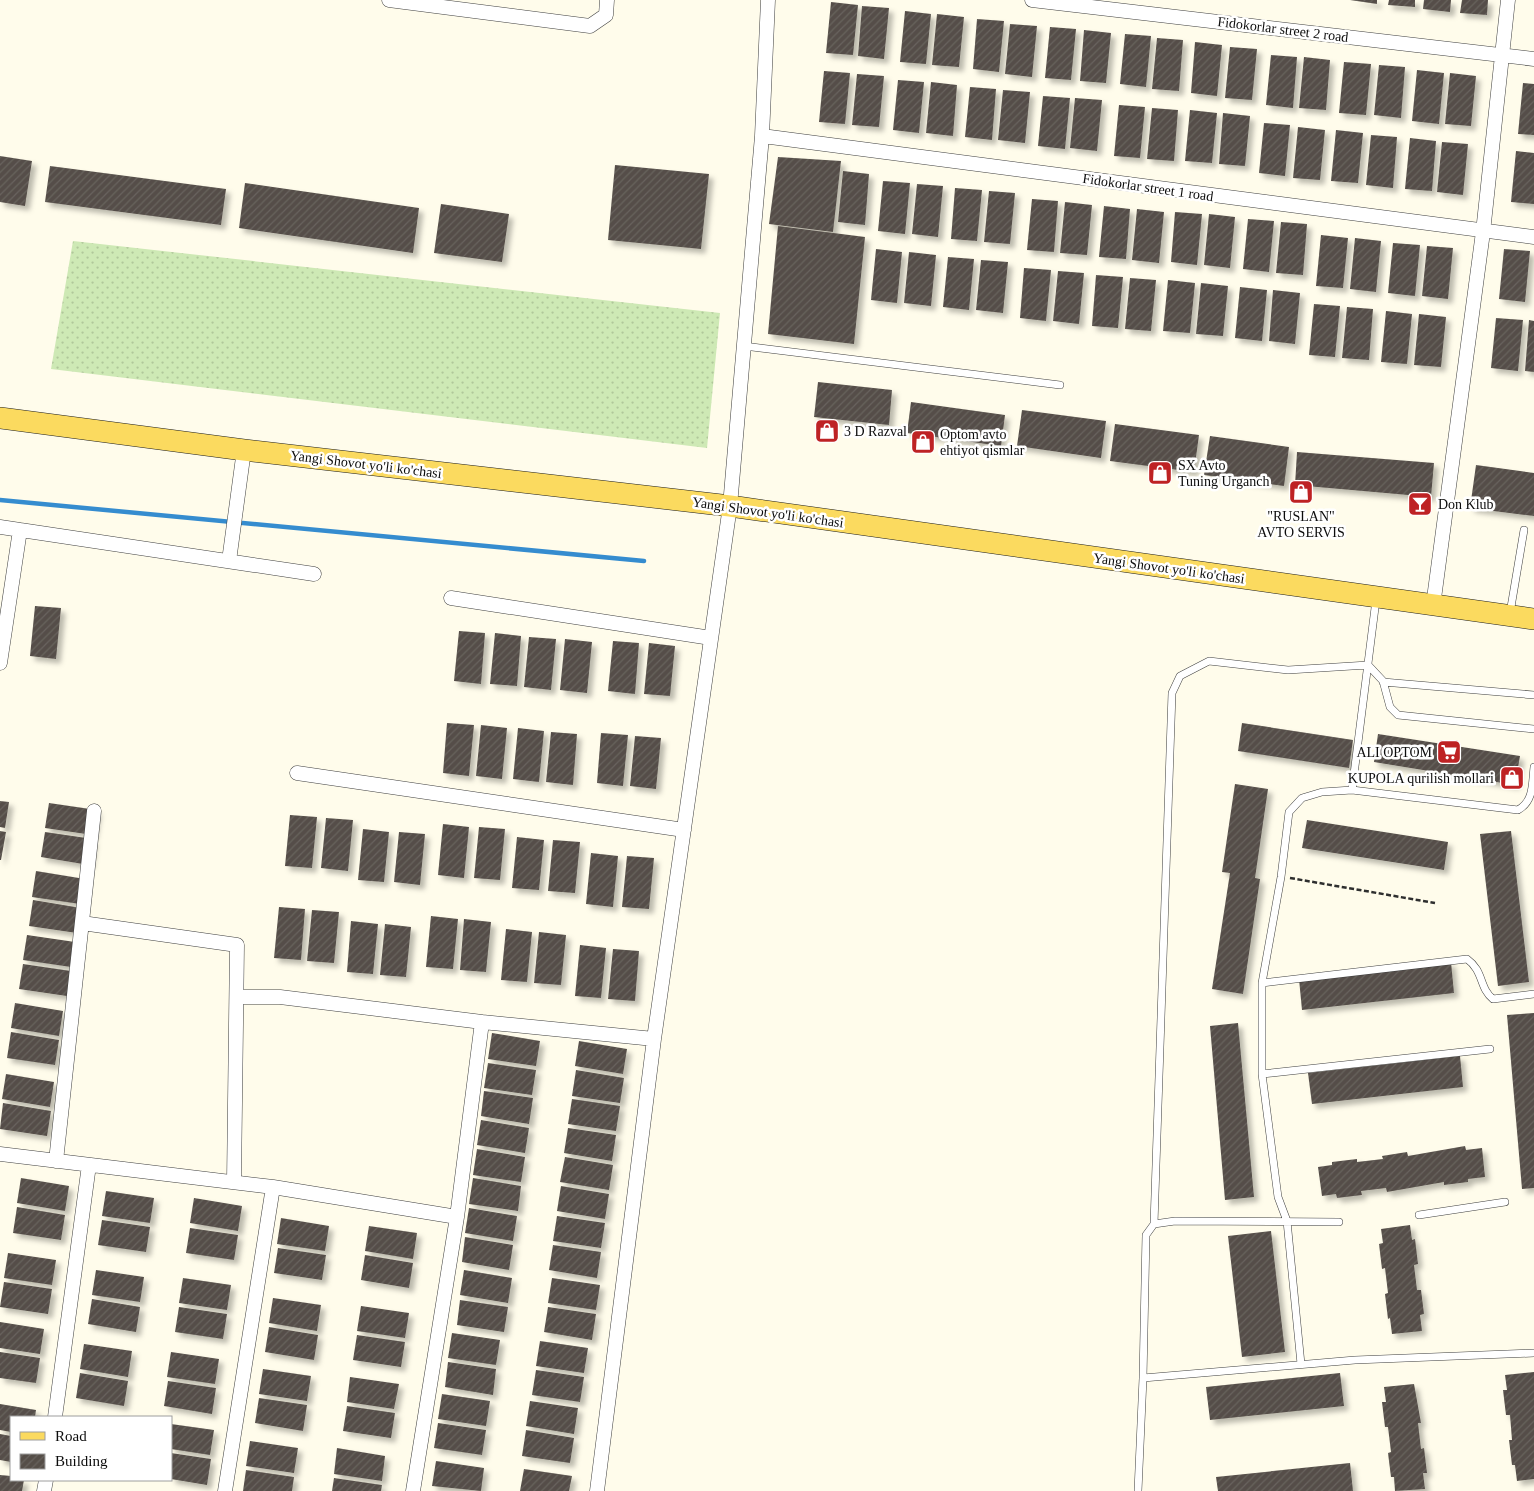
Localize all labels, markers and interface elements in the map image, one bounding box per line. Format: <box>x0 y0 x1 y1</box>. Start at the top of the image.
street label: Fidokorlar street 2 road <box>1217 14 1349 45</box>
street label: Fidokorlar street 1 road <box>1082 171 1214 204</box>
shop icon: 3 D Razval <box>814 418 840 444</box>
place label: 3 D Razval <box>844 424 907 439</box>
place label: Optom avto ehtiyot qismlar <box>940 427 1025 458</box>
shop icon: Optom avto ehtiyot qismlar <box>910 429 936 455</box>
street label: Yangi Shovot yo'li ko'chasi <box>289 448 443 481</box>
place label: SX Avto Tuning Urganch <box>1178 458 1269 489</box>
shop icon: SX Avto Tuning Urganch <box>1147 460 1173 486</box>
shop icon: "RUSLAN" AVTO SERVIS <box>1288 479 1314 505</box>
bar icon: Don Klub <box>1407 491 1433 517</box>
street label: Yangi Shovot yo'li ko'chasi <box>691 494 845 531</box>
place label: Don Klub <box>1438 497 1494 512</box>
place label: "RUSLAN" AVTO SERVIS <box>1257 509 1345 540</box>
street label: Yangi Shovot yo'li ko'chasi <box>1092 550 1246 587</box>
supermarket icon: ALI OPTOM <box>1436 739 1462 765</box>
place label: ALI OPTOM <box>1356 745 1433 760</box>
shop icon: KUPOLA qurilish mollari <box>1499 765 1525 791</box>
place label: KUPOLA qurilish mollari <box>1348 771 1494 786</box>
legend <box>10 1416 172 1481</box>
text: Road <box>55 1428 87 1444</box>
text: Building <box>55 1453 108 1469</box>

